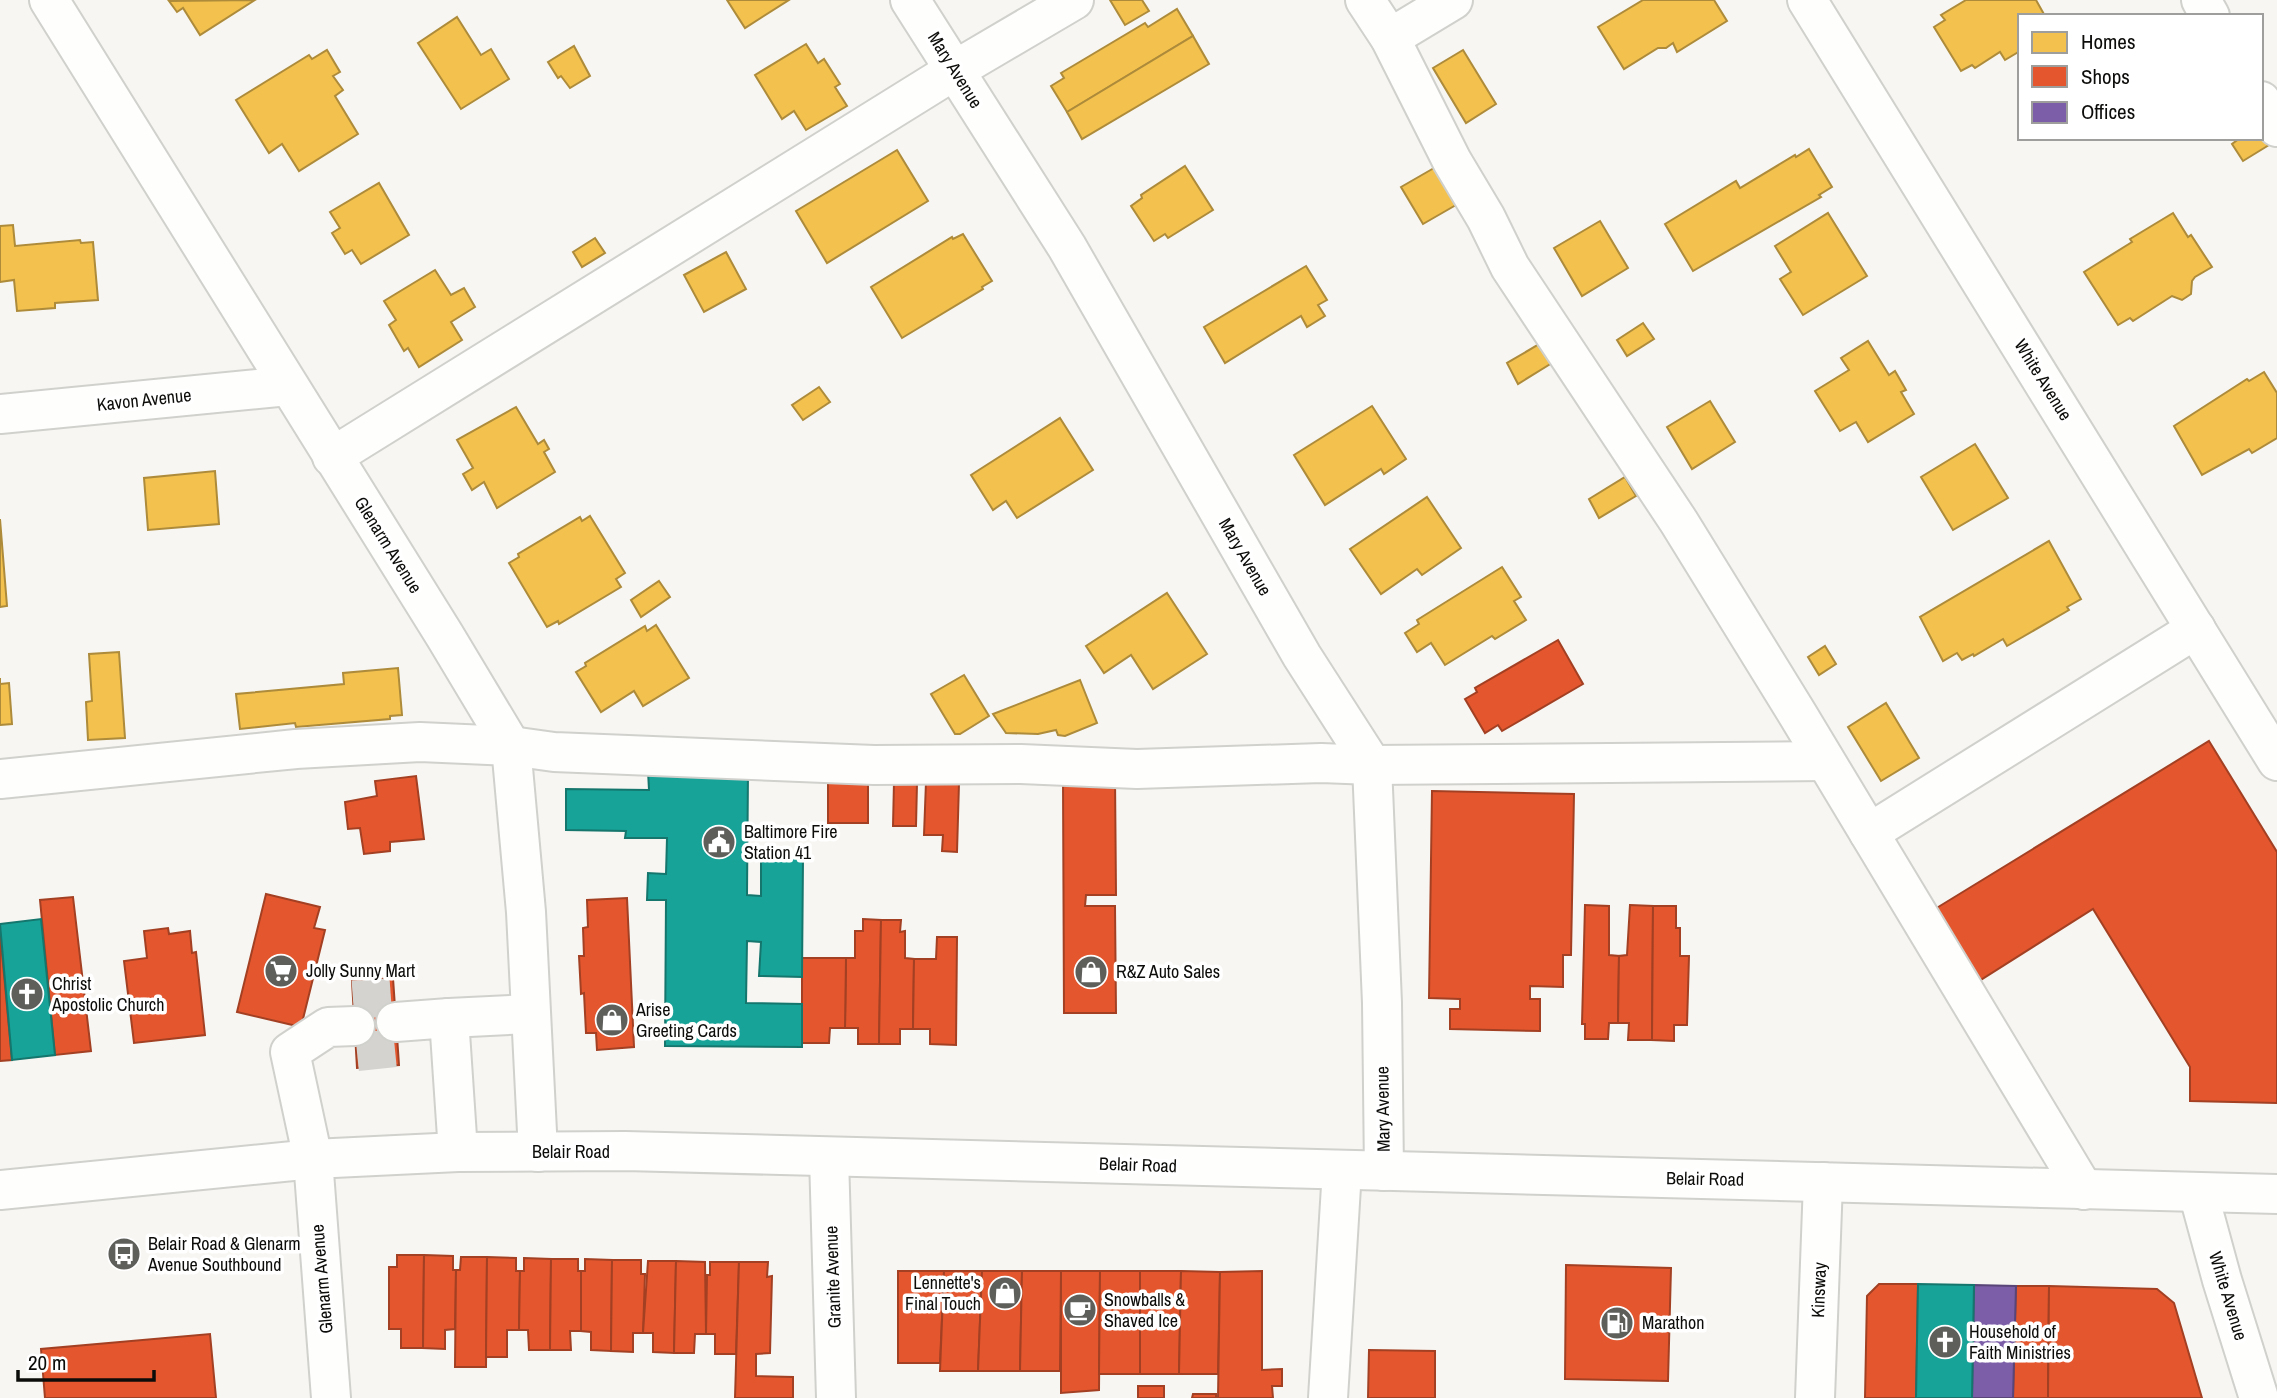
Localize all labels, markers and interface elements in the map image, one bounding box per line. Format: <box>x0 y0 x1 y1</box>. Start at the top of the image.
legend <box>2018 14 2263 140</box>
street label: Mary Avenue <box>922 27 989 113</box>
text: Homes <box>2081 27 2136 56</box>
text: Shops <box>2081 62 2130 91</box>
text: Offices <box>2081 97 2135 126</box>
street label: White Avenue <box>2009 334 2078 425</box>
street label: Kavon Avenue <box>95 382 192 417</box>
street label: Glenarm Avenue <box>349 492 428 598</box>
street label: Mary Avenue <box>1213 513 1278 600</box>
place label: Baltimore Fire Station 41 <box>744 819 838 865</box>
public building icon: Baltimore Fire Station 41 <box>700 823 738 861</box>
supermarket icon: Jolly Sunny Mart <box>262 952 300 990</box>
shop icon: R&Z Auto Sales <box>1072 953 1110 991</box>
place label: Jolly Sunny Mart <box>306 958 415 983</box>
place label: R&Z Auto Sales <box>1116 959 1220 984</box>
place label: Christ Apostolic Church <box>51 971 164 1017</box>
church icon: Christ Apostolic Church <box>8 975 46 1013</box>
place label: Arise Greeting Cards <box>635 997 737 1043</box>
shop icon: Arise Greeting Cards <box>593 1001 631 1039</box>
street label: Mary Avenue <box>1369 1066 1396 1152</box>
street label: Belair Road <box>532 1139 610 1164</box>
street label: Belair Road <box>1099 1151 1177 1178</box>
street label: Belair Road <box>1666 1165 1744 1192</box>
street label: Glenarm Avenue <box>304 1223 339 1335</box>
street label: Granite Avenue <box>818 1225 847 1329</box>
place label: Belair Road & Glenarm Avenue Southbound <box>147 1231 301 1277</box>
bus stop icon: Belair Road & Glenarm Avenue Southbound <box>105 1235 143 1273</box>
street label: White Avenue <box>2203 1248 2254 1343</box>
street label: Kinsway <box>1805 1261 1832 1318</box>
place label: Lennette's Final Touch <box>905 1270 981 1316</box>
shop icon: Lennette's Final Touch <box>986 1274 1024 1312</box>
place label: Snowballs & Shaved Ice <box>1104 1287 1185 1333</box>
cafe icon: Snowballs & Shaved Ice <box>1061 1291 1099 1329</box>
fuel station icon: Marathon <box>1598 1304 1636 1342</box>
place label: Marathon <box>1642 1310 1704 1335</box>
place label: Household of Faith Ministries <box>1969 1319 2071 1365</box>
church icon: Household of Faith Ministries <box>1926 1323 1964 1361</box>
scale bar <box>18 1338 154 1382</box>
text: 20 m <box>28 1348 66 1377</box>

